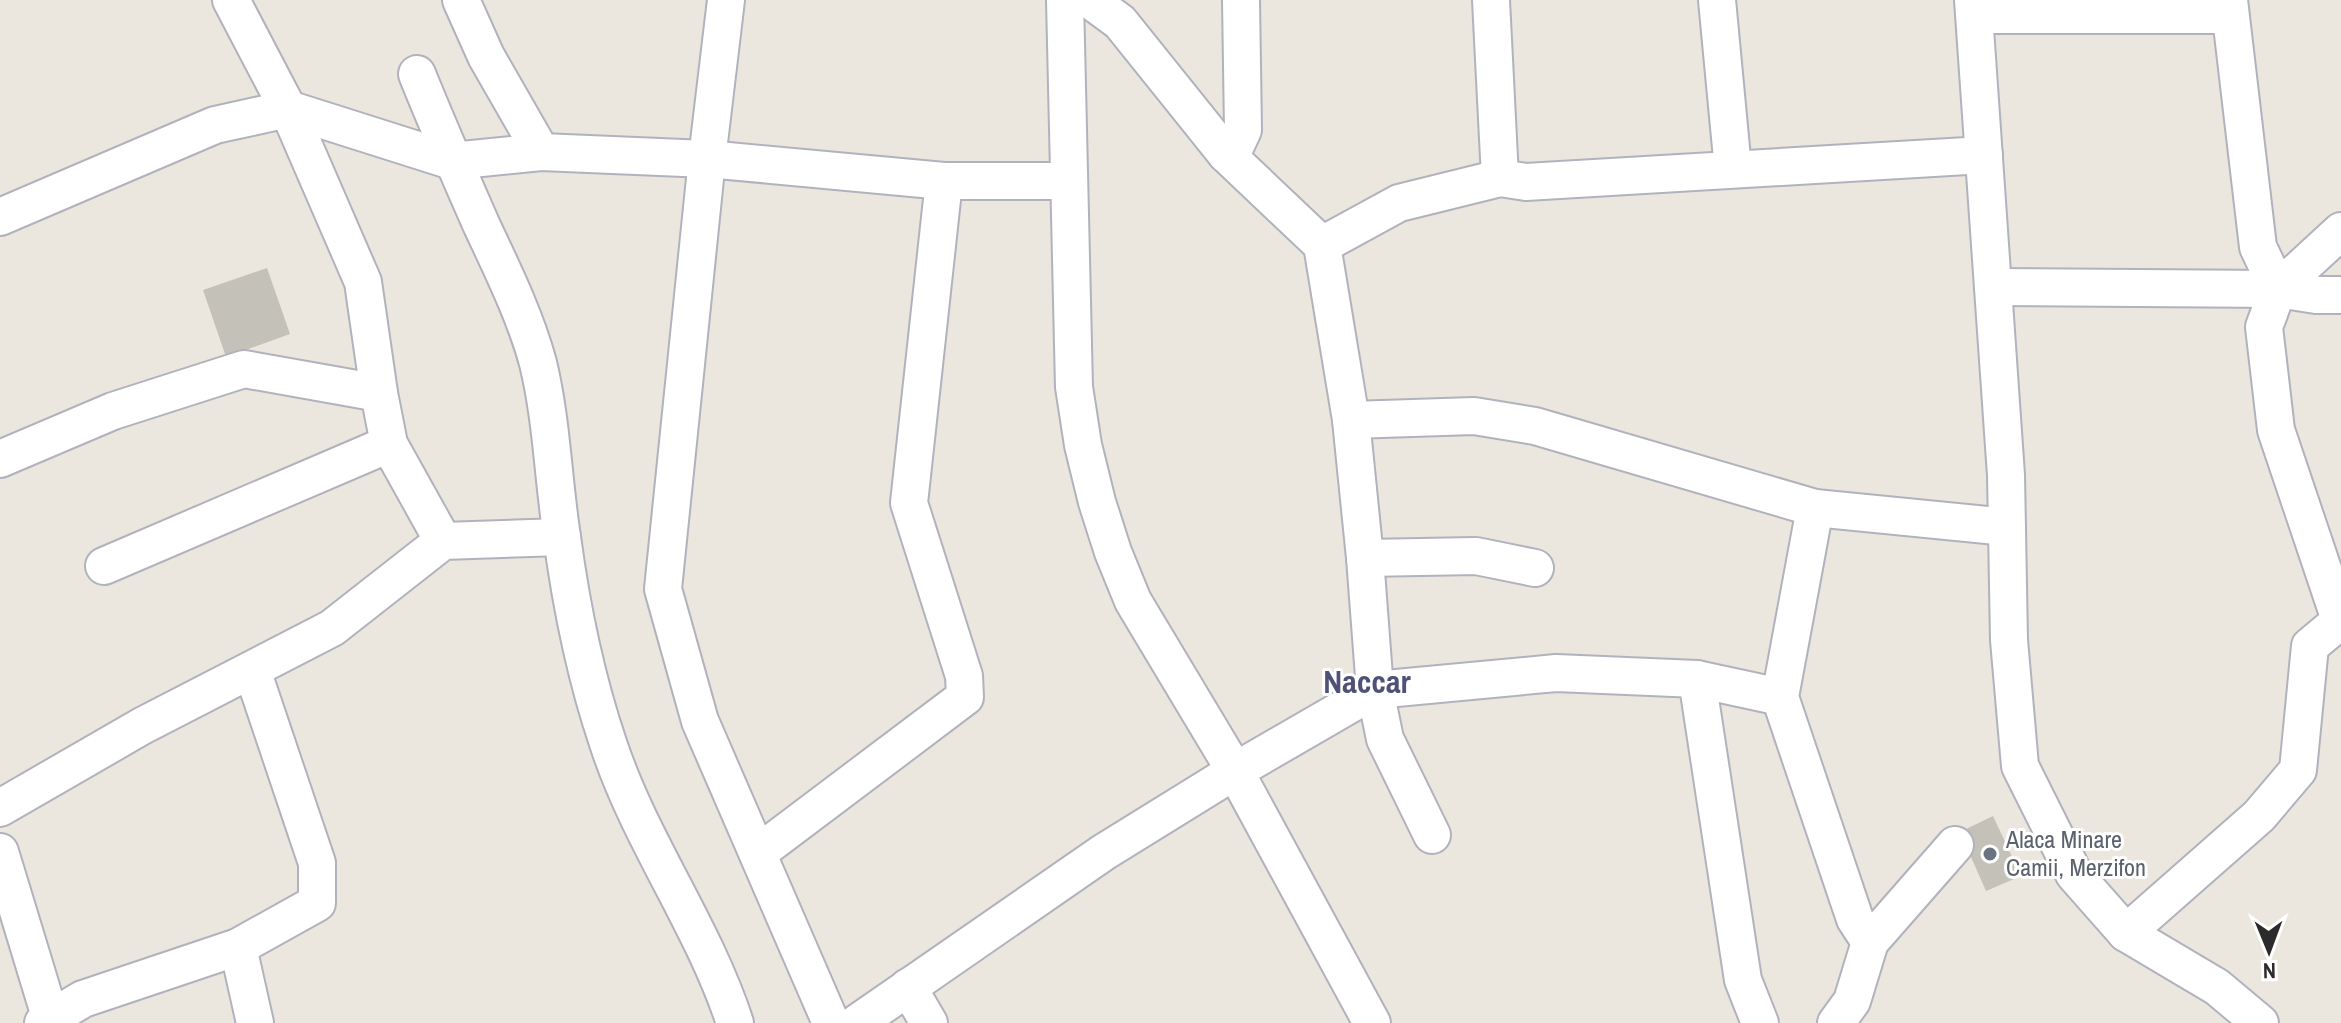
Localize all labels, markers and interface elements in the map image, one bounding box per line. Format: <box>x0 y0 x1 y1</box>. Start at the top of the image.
district label: Naccar <box>1323 660 1412 703</box>
place label: Alaca Minare Camii, Merzifon <box>2005 823 2146 883</box>
marker: Alaca Minare Camii, Merzifon <box>1981 845 1999 863</box>
north arrow <box>2229 911 2309 991</box>
text: N <box>2263 956 2276 986</box>

